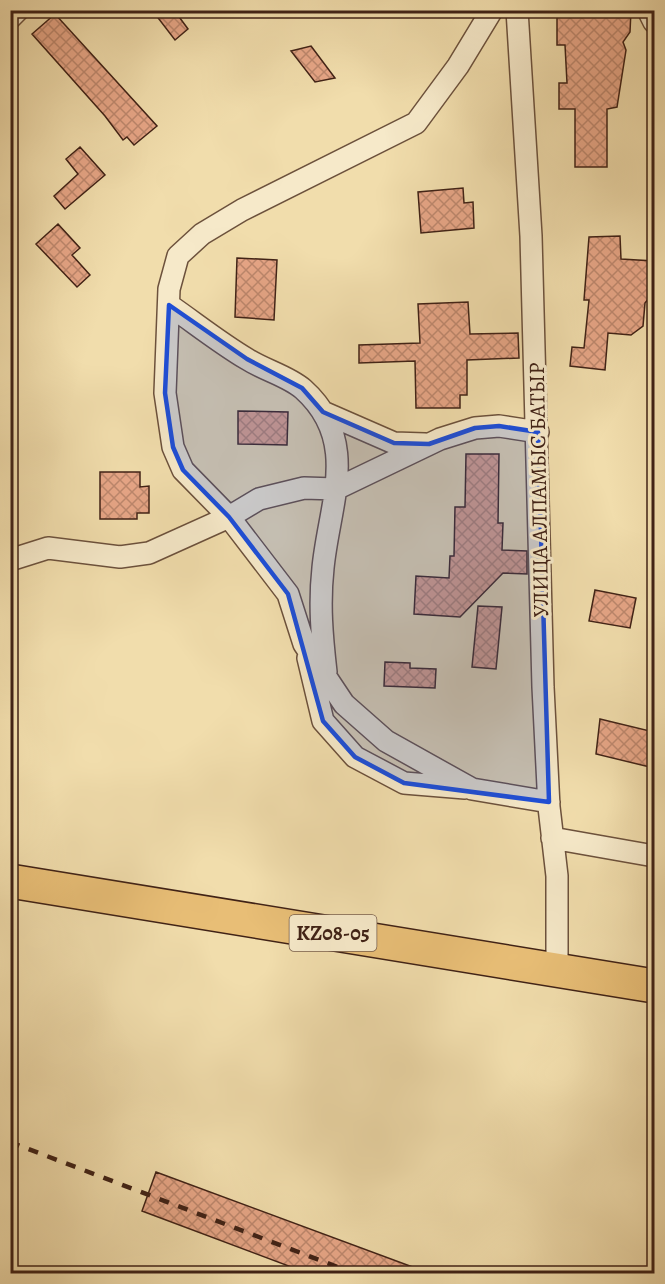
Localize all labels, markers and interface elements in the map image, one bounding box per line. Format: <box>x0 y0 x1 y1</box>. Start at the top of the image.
street label: УЛИЦА АЛПАМЫС БАТЫР <box>522 362 556 618</box>
road number: KZ08-05 <box>290 915 376 951</box>

